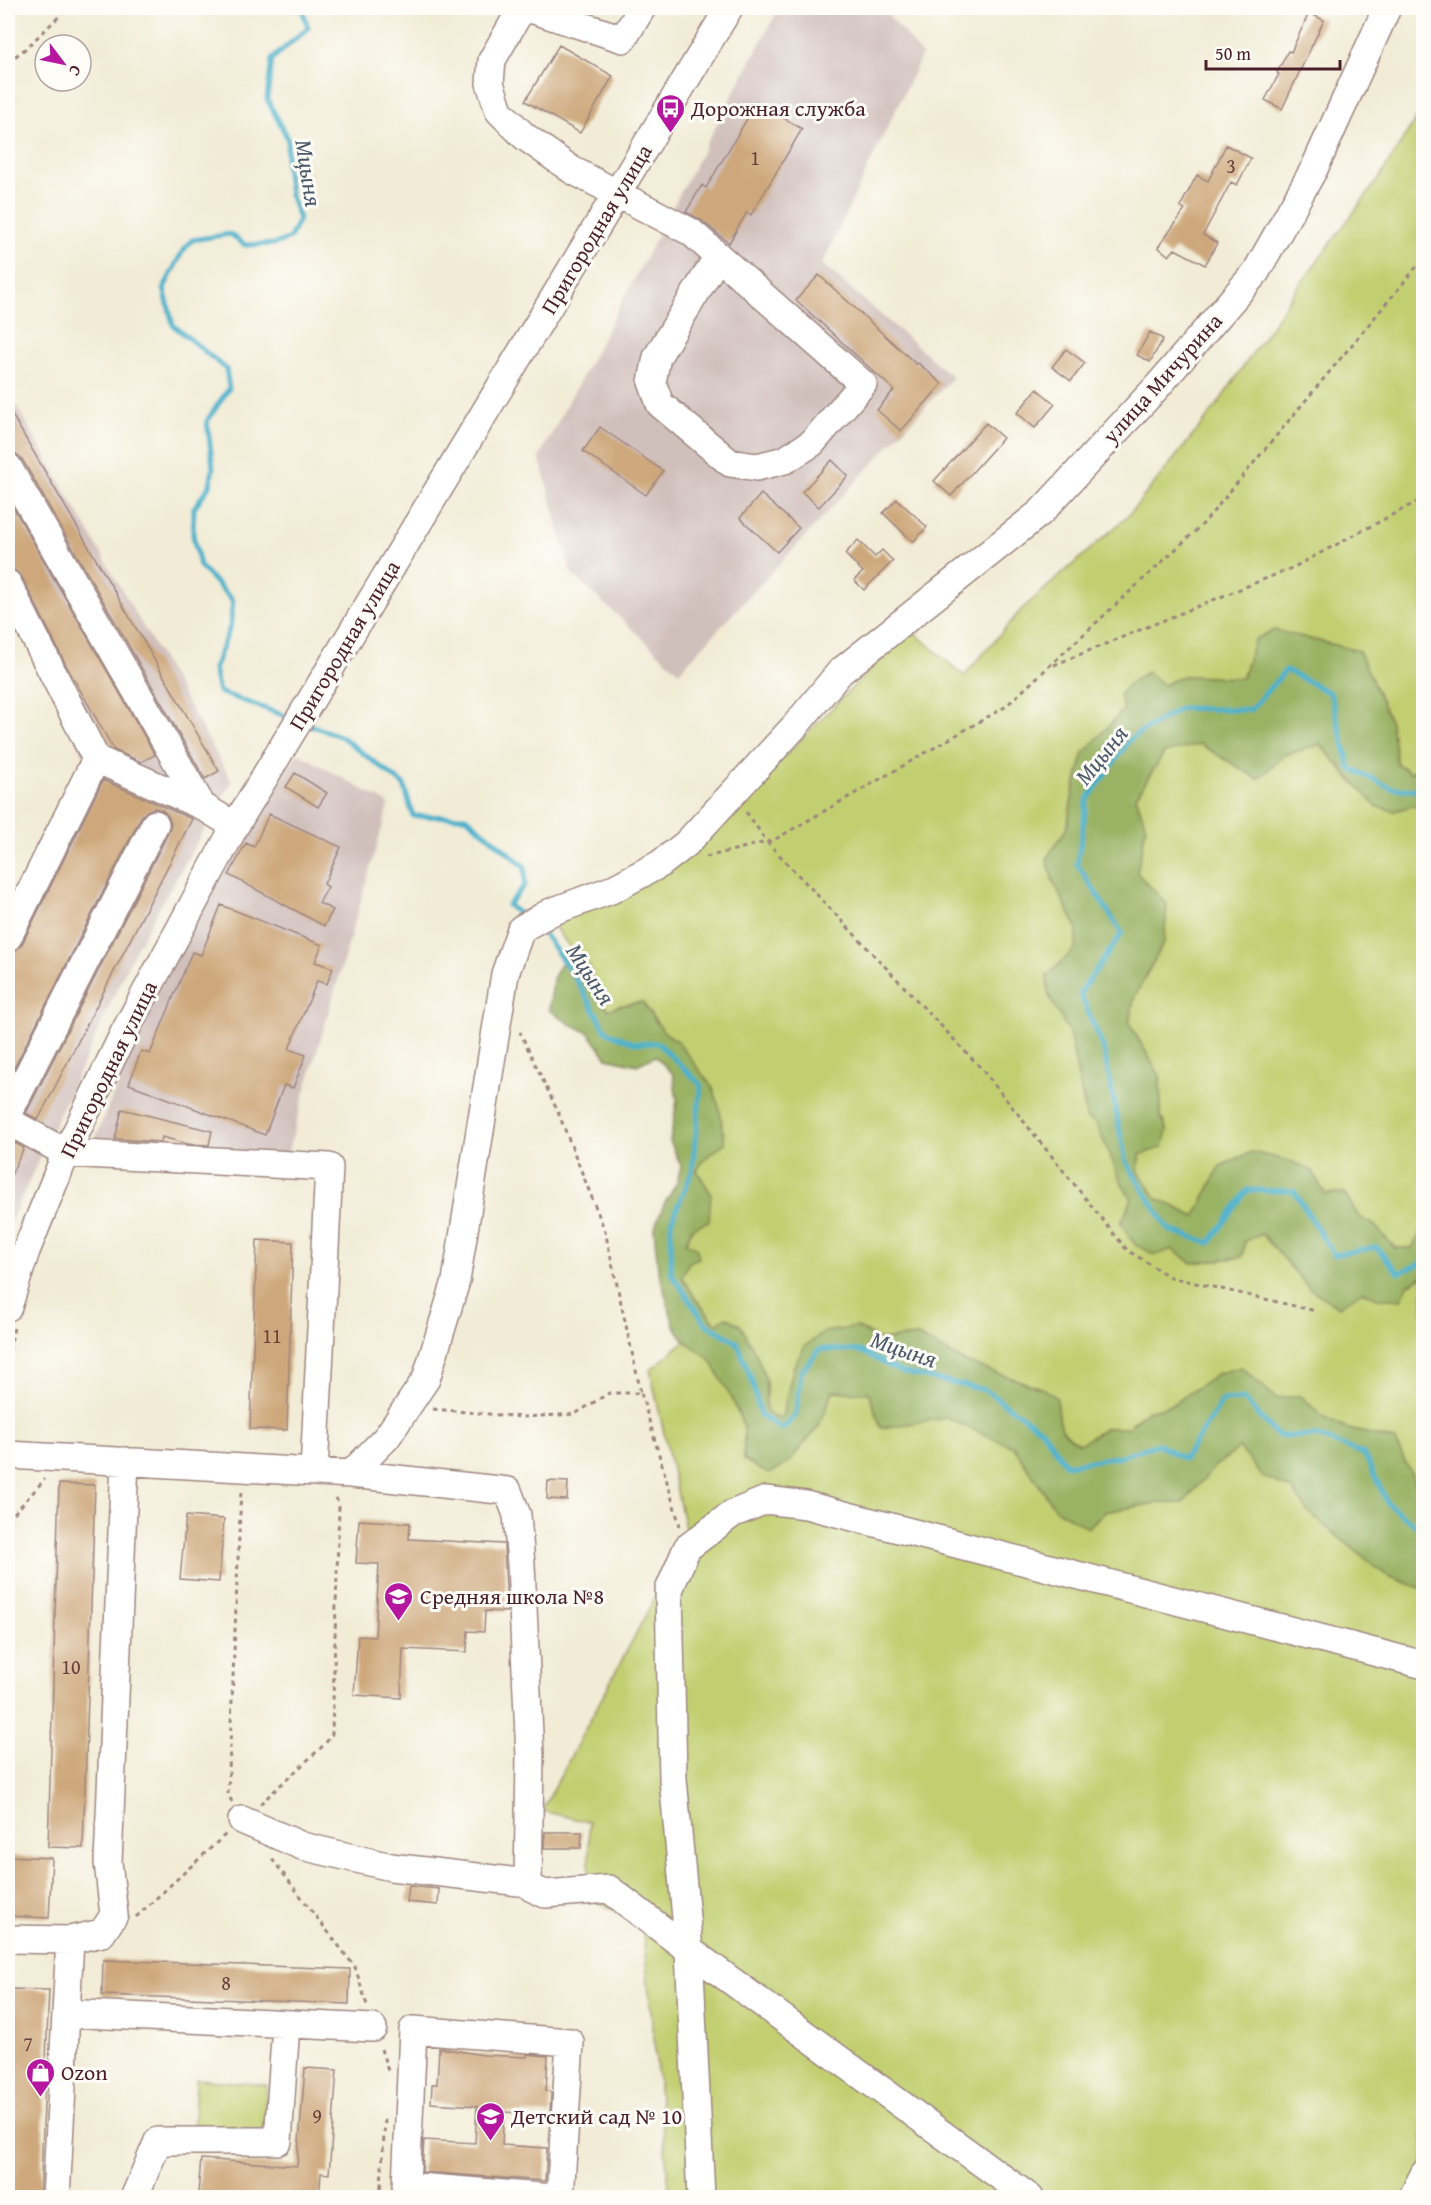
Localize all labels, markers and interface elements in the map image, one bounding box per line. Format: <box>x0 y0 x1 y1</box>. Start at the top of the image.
north arrow <box>33 33 93 93</box>
scale bar <box>1206 33 1340 71</box>
text: 50 m <box>1215 40 1251 67</box>
text: С <box>63 61 88 81</box>
bus stop icon: Дорожная служба <box>654 92 686 134</box>
place label: Дорожная служба <box>690 92 866 124</box>
water label: Мцыня <box>286 137 332 210</box>
street label: Пригородная улица <box>532 137 660 320</box>
house number: 1 <box>750 143 760 172</box>
house number: 3 <box>1226 151 1236 180</box>
street label: улица Мичурина <box>1094 305 1230 451</box>
street label: Пригородная улица <box>280 553 408 736</box>
water label: Мцыня <box>1066 717 1136 792</box>
water label: Мцыня <box>558 936 624 1012</box>
street label: Пригородная улица <box>51 975 165 1163</box>
house number: 11 <box>262 1321 282 1350</box>
water label: Мцыня <box>866 1321 942 1377</box>
school or university icon: Средняя школа №8 <box>383 1580 415 1622</box>
place label: Средняя школа №8 <box>420 1580 604 1612</box>
house number: 10 <box>61 1652 81 1681</box>
house number: 8 <box>221 1968 231 1997</box>
house number: 7 <box>23 2029 33 2058</box>
shop icon: Ozon <box>24 2056 56 2098</box>
place label: Ozon <box>61 2056 108 2088</box>
school or university icon: Детский сад № 10 <box>474 2100 506 2142</box>
place label: Детский сад № 10 <box>510 2100 682 2132</box>
house number: 9 <box>312 2101 322 2130</box>

